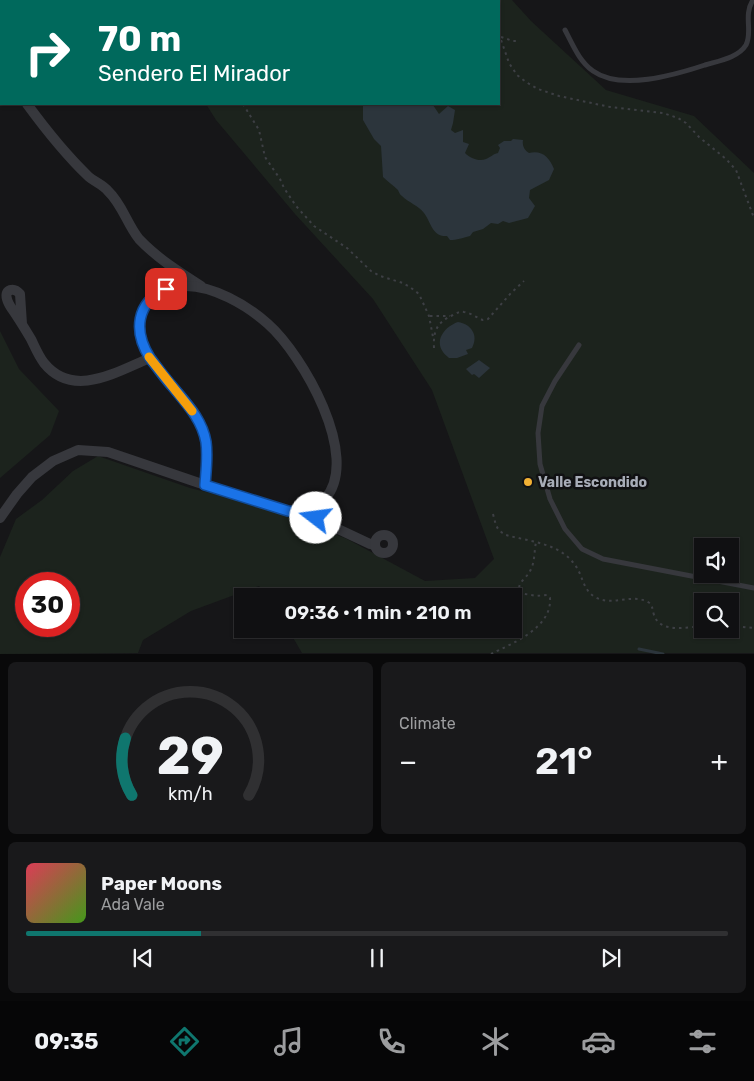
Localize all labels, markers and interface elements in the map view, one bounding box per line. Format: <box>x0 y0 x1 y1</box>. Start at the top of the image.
text: 70 m <box>98 18 181 60</box>
icon: right <box>15 20 80 85</box>
text: Sendero El Mirador <box>98 60 290 87</box>
pin <box>145 268 187 310</box>
icon: arrive <box>152 275 180 303</box>
place label: Valle Escondido <box>538 474 647 491</box>
marker: Valle Escondido <box>522 476 534 488</box>
position arrow <box>289 491 341 543</box>
map controls <box>694 538 739 638</box>
button: sound <box>694 538 739 583</box>
speed limit sign: 30 <box>15 572 80 637</box>
button: search <box>694 593 739 638</box>
text: 09:36 · 1 min · 210 m <box>285 601 471 624</box>
text: Climate <box>399 714 456 733</box>
text: 29 <box>157 725 224 787</box>
text: 21° <box>535 738 593 784</box>
text: − <box>399 745 417 778</box>
text: + <box>711 745 728 778</box>
text: km/h <box>168 783 213 804</box>
text: Paper Moons <box>101 872 222 895</box>
text: Ada Vale <box>101 895 165 914</box>
icon: previous <box>129 944 157 972</box>
icon: pause <box>363 944 391 972</box>
icon: next <box>597 944 625 972</box>
icon: directions <box>167 1024 202 1059</box>
icon: music <box>271 1024 306 1059</box>
icon: phone <box>374 1024 409 1059</box>
icon: climate <box>478 1024 513 1059</box>
icon: car <box>581 1024 616 1059</box>
icon: filters <box>685 1024 720 1059</box>
text: 09:35 <box>34 1028 98 1055</box>

